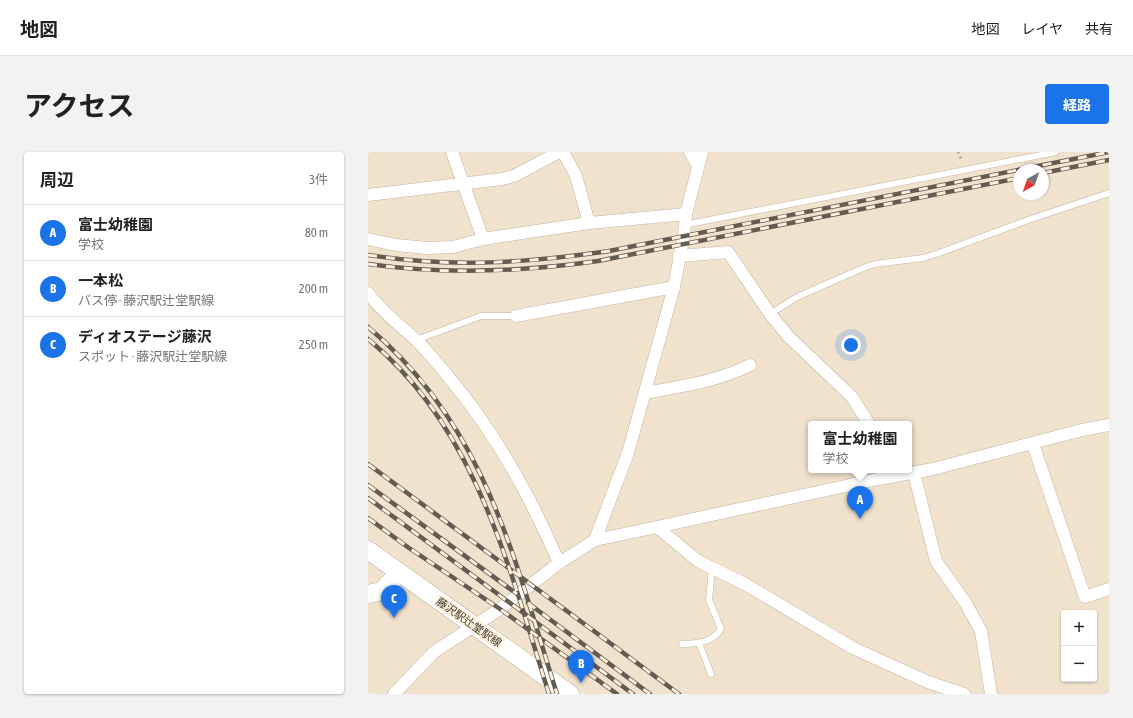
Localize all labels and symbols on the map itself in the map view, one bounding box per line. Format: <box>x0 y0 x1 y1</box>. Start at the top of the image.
north arrow <box>1013 164 1049 200</box>
your location <box>841 335 861 355</box>
pin: A <box>847 486 873 519</box>
pin: C <box>381 585 407 618</box>
street label: 藤沢駅辻堂駅線 <box>434 595 504 649</box>
pin: B <box>568 650 594 683</box>

